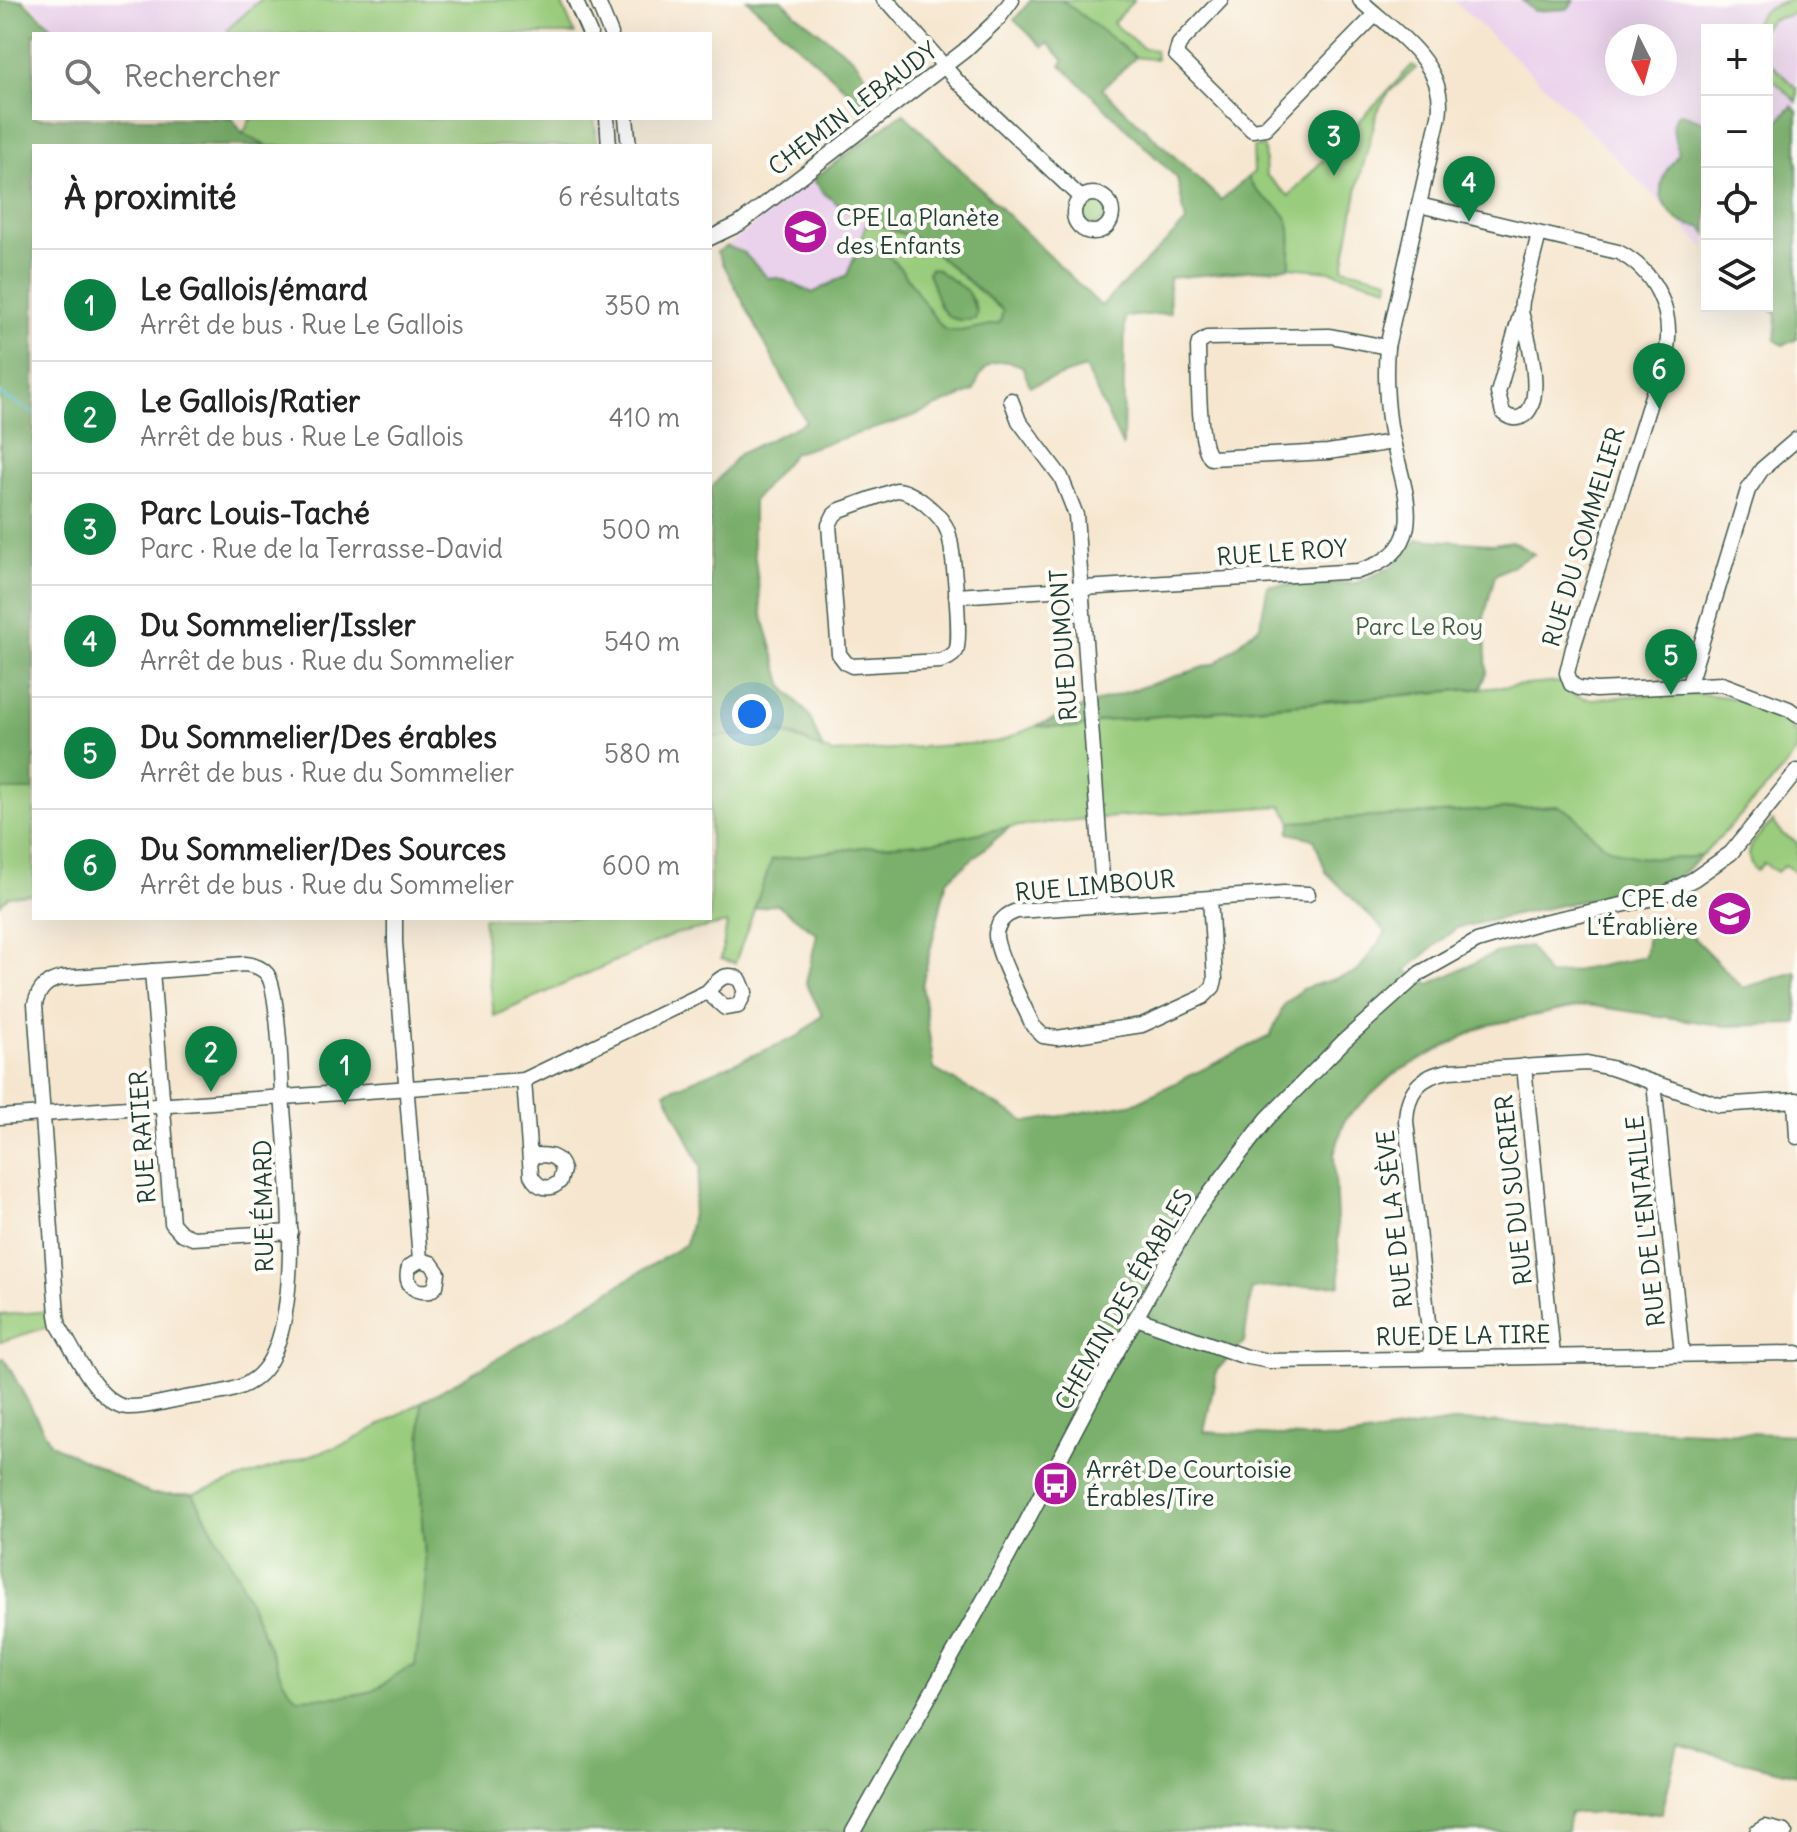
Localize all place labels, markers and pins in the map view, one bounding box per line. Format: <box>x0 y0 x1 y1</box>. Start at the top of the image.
pin: 3 <box>1308 110 1360 176</box>
pin: 4 <box>1443 156 1495 222</box>
place label: CPE La Planète des Enfants <box>836 202 999 260</box>
school or university icon: CPE La Planète des Enfants <box>781 208 829 256</box>
pin: 6 <box>1633 343 1685 409</box>
pin: 5 <box>1645 629 1697 695</box>
place label: CPE de L'Érablière <box>1586 883 1698 941</box>
school or university icon: CPE de L'Érablière <box>1705 889 1753 937</box>
pin: 2 <box>185 1026 237 1092</box>
pin: 1 <box>319 1039 371 1105</box>
place label: Arrêt De Courtoisie Érables/Tire <box>1086 1454 1292 1512</box>
bus stop icon: Arrêt De Courtoisie Érables/Tire <box>1031 1460 1079 1508</box>

